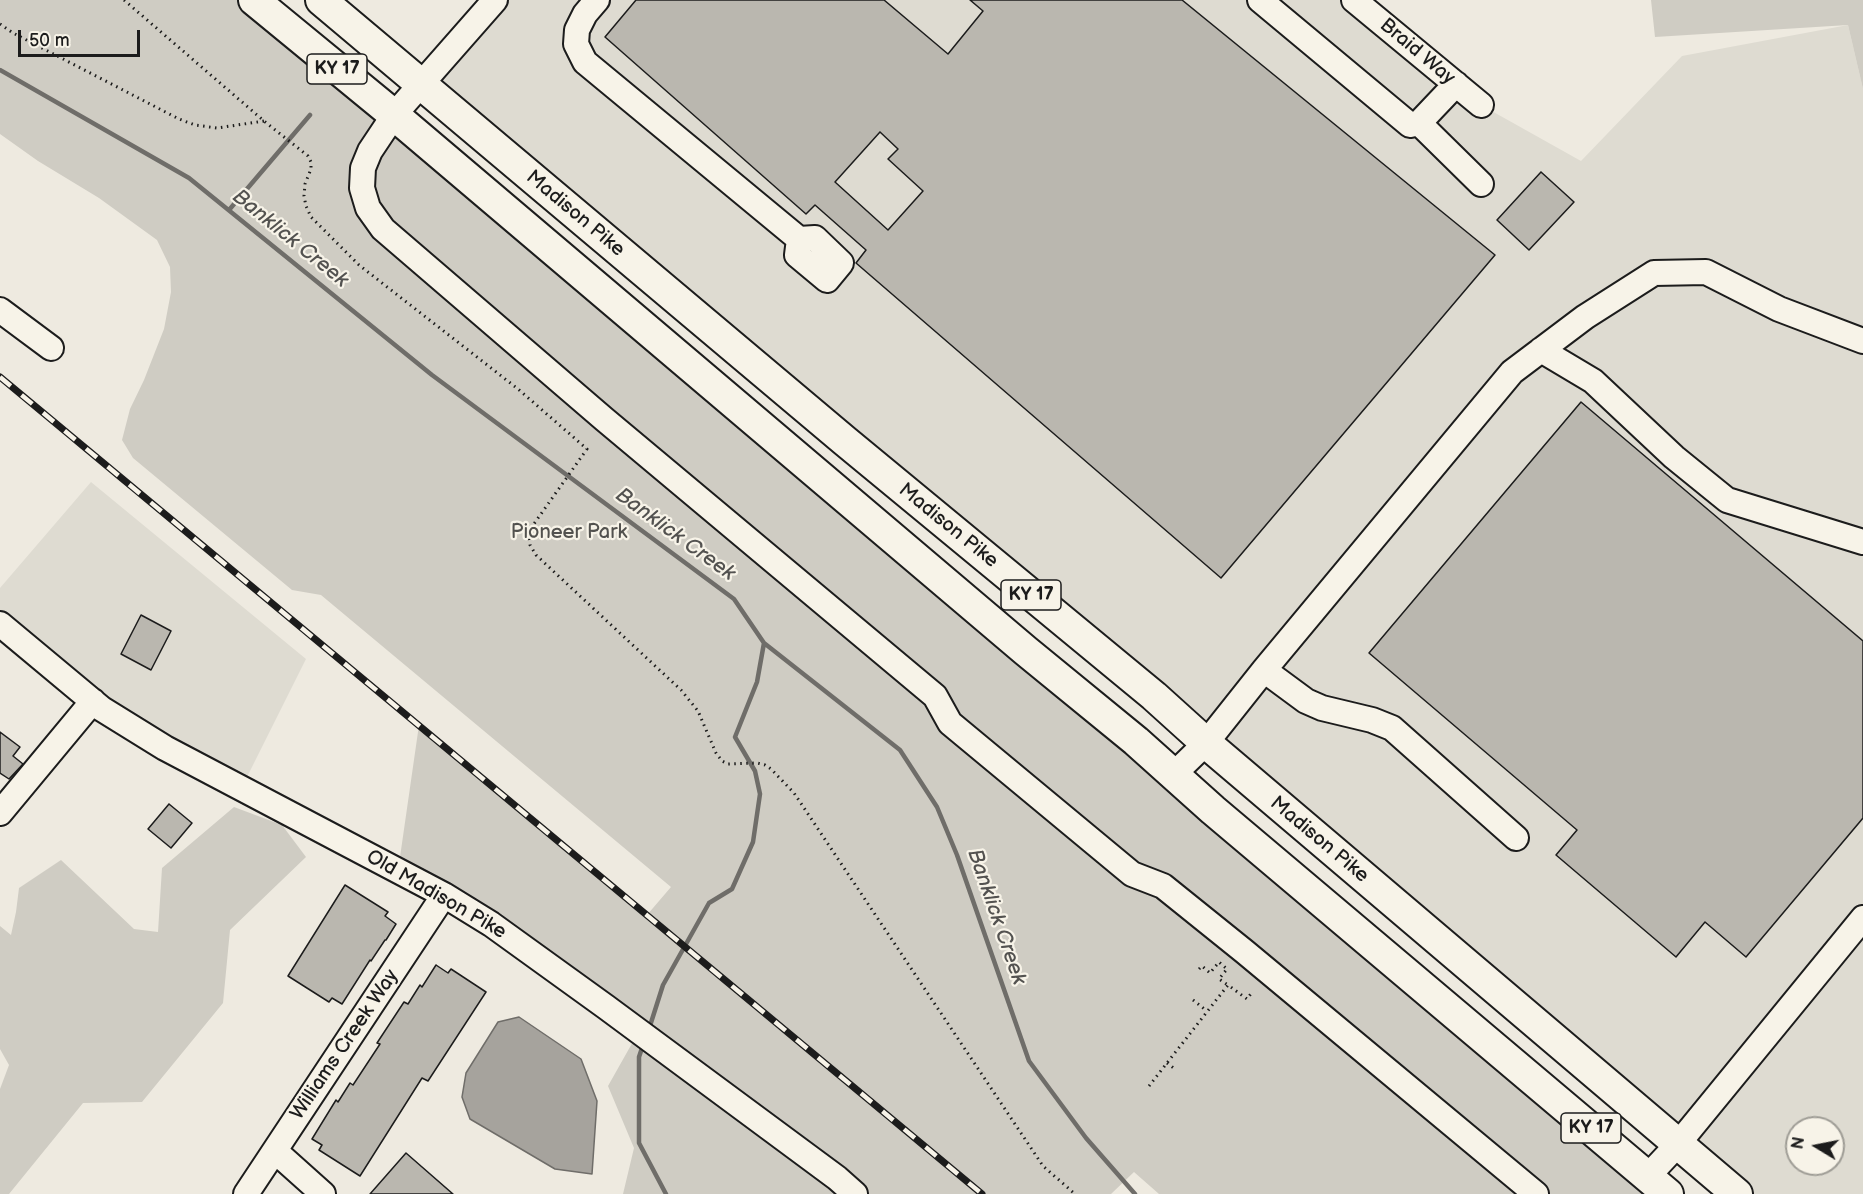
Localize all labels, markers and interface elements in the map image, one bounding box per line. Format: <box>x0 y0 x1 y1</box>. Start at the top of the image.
street label: Braid Way <box>1374 14 1460 90</box>
scale bar <box>21 18 142 56</box>
text: 50 m <box>29 30 70 51</box>
road number: KY 17 <box>307 54 367 84</box>
street label: Madison Pike <box>521 166 629 262</box>
water label: Banklick Creek <box>227 185 353 293</box>
street label: Madison Pike <box>893 479 1003 573</box>
water label: Banklick Creek <box>610 483 740 587</box>
park label: Pioneer Park <box>511 521 627 545</box>
road number: KY 17 <box>1001 580 1061 610</box>
street label: Madison Pike <box>1265 792 1373 888</box>
street label: Old Madison Pike <box>362 845 510 945</box>
water label: Banklick Creek <box>961 846 1031 988</box>
street label: Williams Creek Way <box>286 965 404 1125</box>
road number: KY 17 <box>1561 1113 1621 1143</box>
north arrow <box>1785 1116 1845 1176</box>
text: N <box>1788 1136 1809 1151</box>

